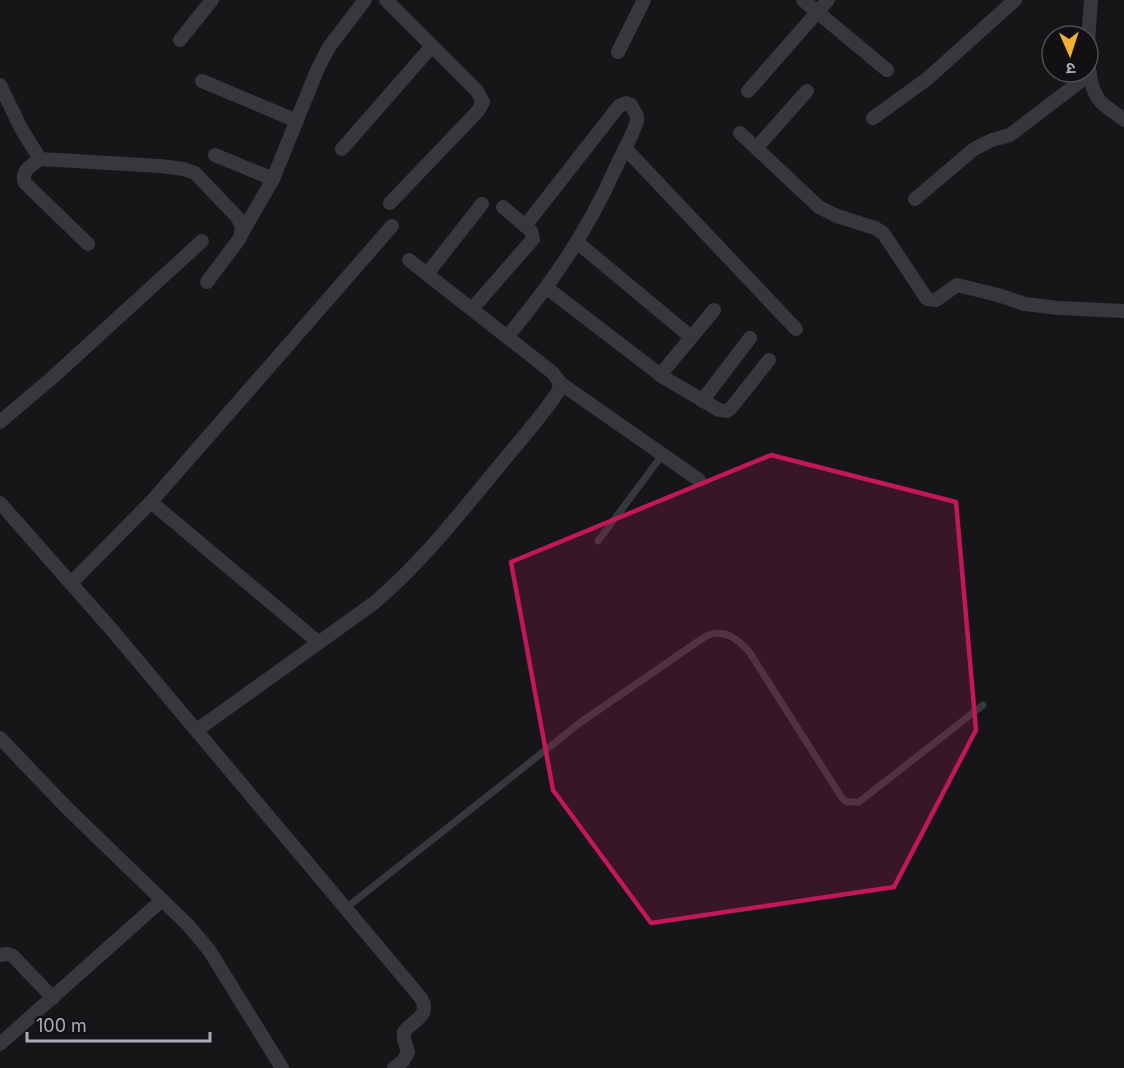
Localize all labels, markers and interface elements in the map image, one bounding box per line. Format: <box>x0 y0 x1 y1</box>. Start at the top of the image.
north arrow <box>1040 24 1100 84</box>
text: उ <box>1065 59 1076 79</box>
scale bar <box>27 1005 210 1043</box>
text: 100 m <box>36 1015 87 1036</box>

